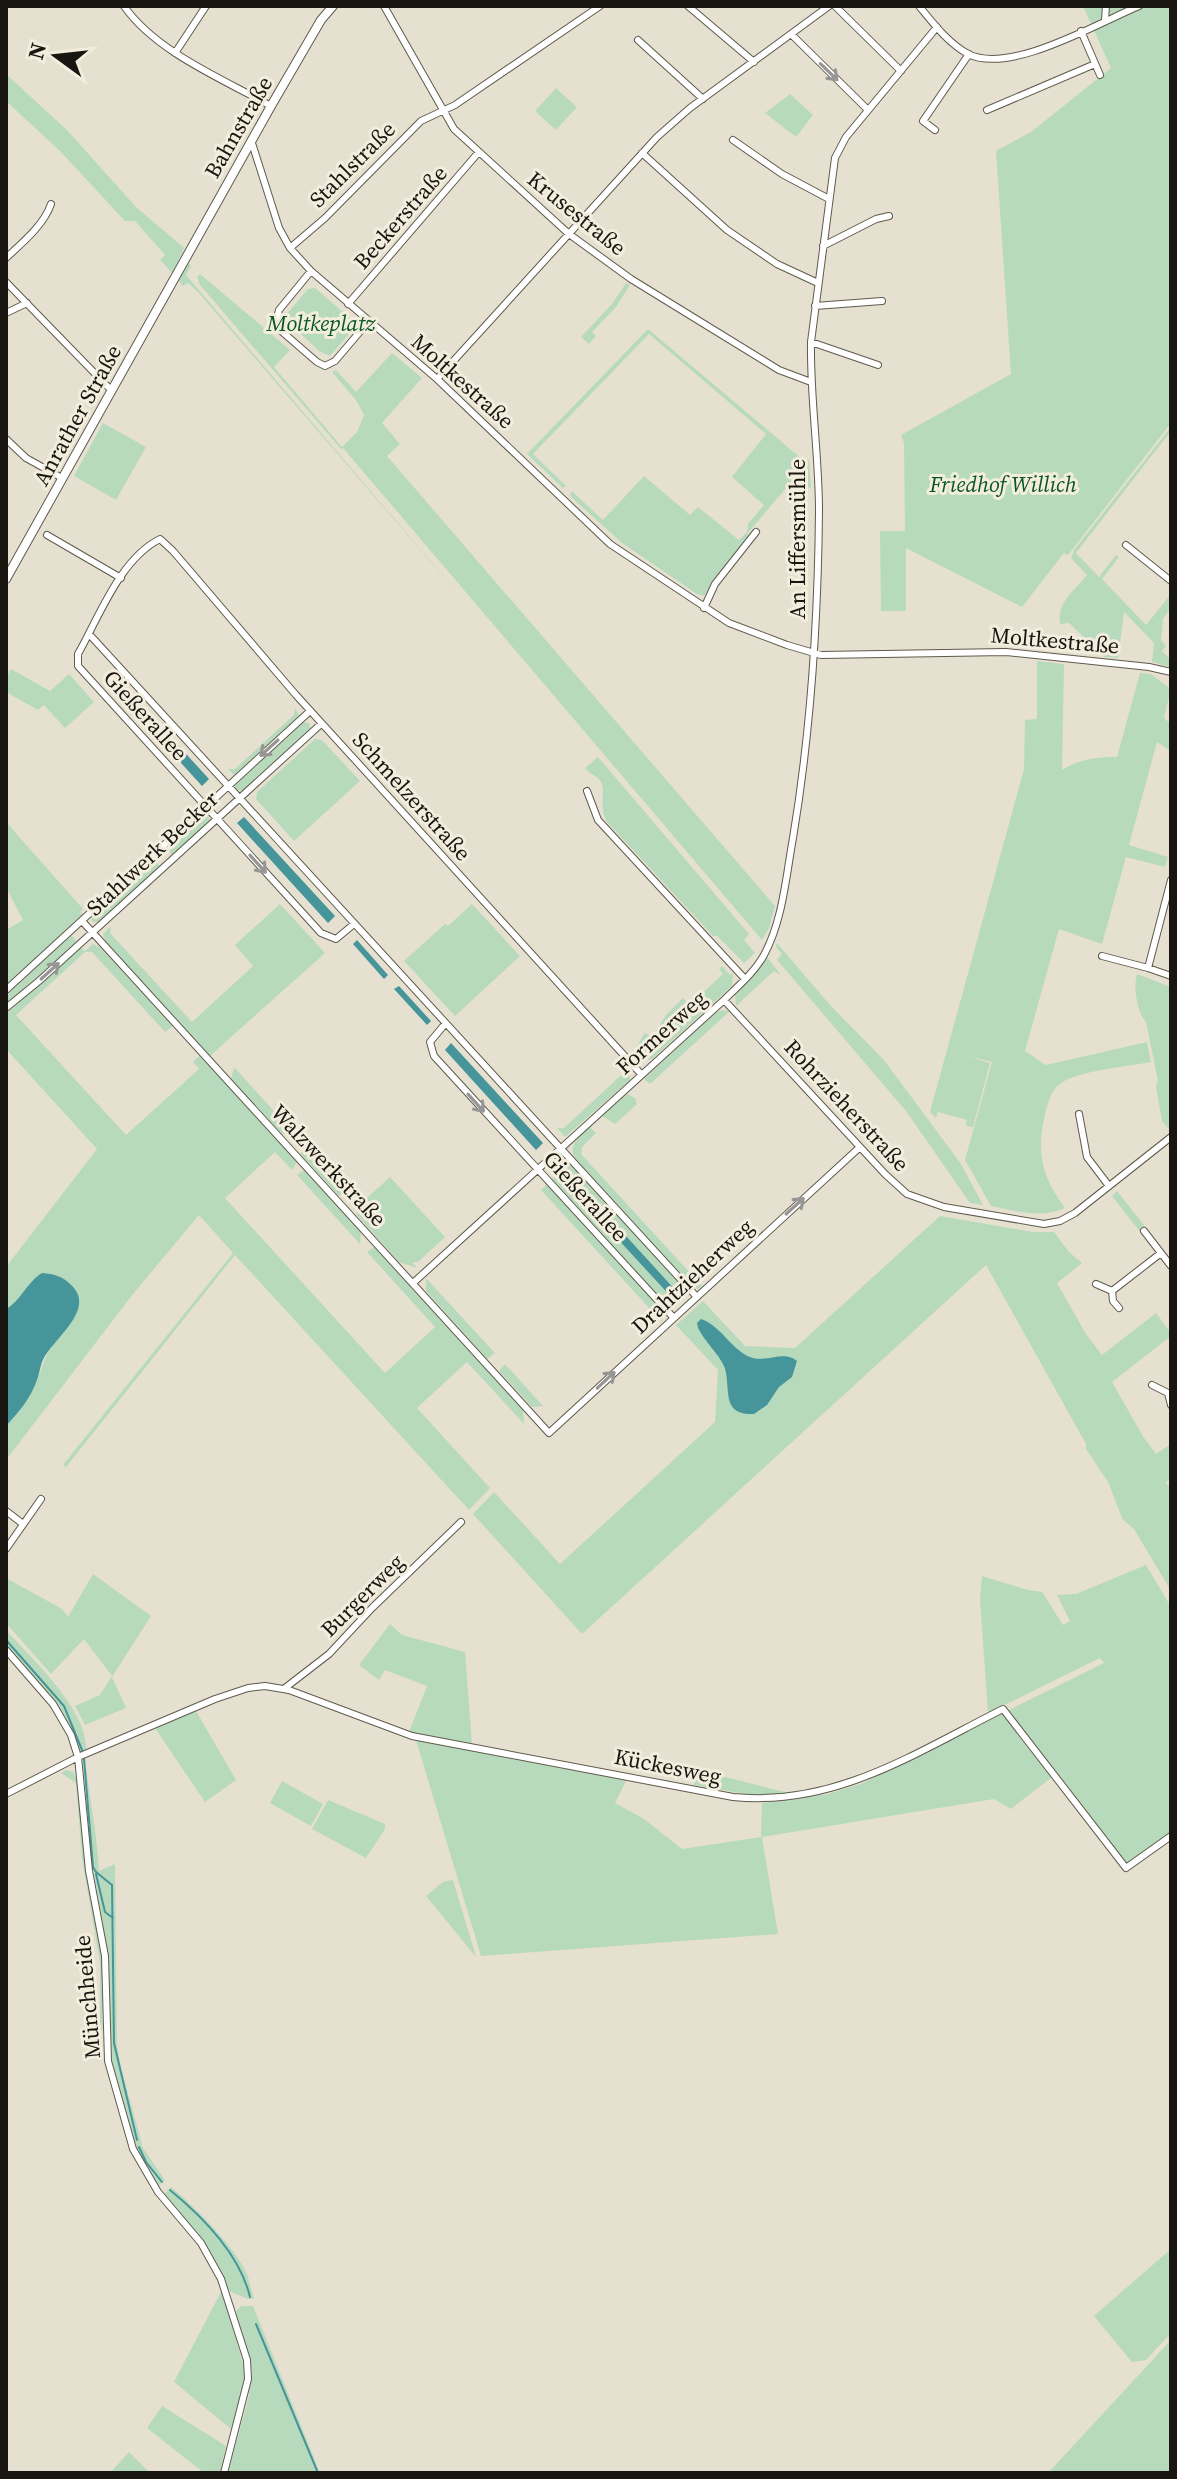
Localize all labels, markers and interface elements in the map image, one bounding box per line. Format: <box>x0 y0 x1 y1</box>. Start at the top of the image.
north arrow <box>16 16 96 96</box>
text: N <box>20 39 53 62</box>
one-way arrow <box>820 62 839 82</box>
street label: Bahnstraße <box>197 71 279 183</box>
street label: Stahlstraße <box>302 114 402 214</box>
street label: Beckerstraße <box>346 159 454 275</box>
street label: Krusestraße <box>521 164 633 262</box>
park label: Moltkeplatz <box>266 308 376 338</box>
street label: Moltkestraße <box>405 327 521 435</box>
street label: Anrather Straße <box>26 339 128 491</box>
street label: An Liffersmühle <box>782 459 812 619</box>
park label: Friedhof Willich <box>928 469 1077 499</box>
street label: Moltkestraße <box>989 619 1121 661</box>
street label: Gießerallee <box>97 663 195 767</box>
street label: Schmelzerstraße <box>346 725 478 867</box>
one-way arrow <box>260 739 280 757</box>
street label: Stahlwerk Becker <box>79 783 225 922</box>
one-way arrow <box>249 854 267 874</box>
one-way arrow <box>39 962 60 981</box>
street label: Formerweg <box>609 983 713 1081</box>
street label: Rohrzieherstraße <box>778 1032 916 1178</box>
one-way arrow <box>467 1093 486 1113</box>
street label: Walzwerkstraße <box>264 1097 394 1233</box>
street label: Gießerallee <box>537 1144 635 1248</box>
one-way arrow <box>785 1196 805 1215</box>
street label: Drahtzieherweg <box>624 1212 760 1340</box>
one-way arrow <box>596 1370 616 1389</box>
street label: Burgerweg <box>314 1547 410 1643</box>
street label: Kückesweg <box>612 1741 724 1791</box>
street label: Münchheide <box>67 1934 107 2060</box>

